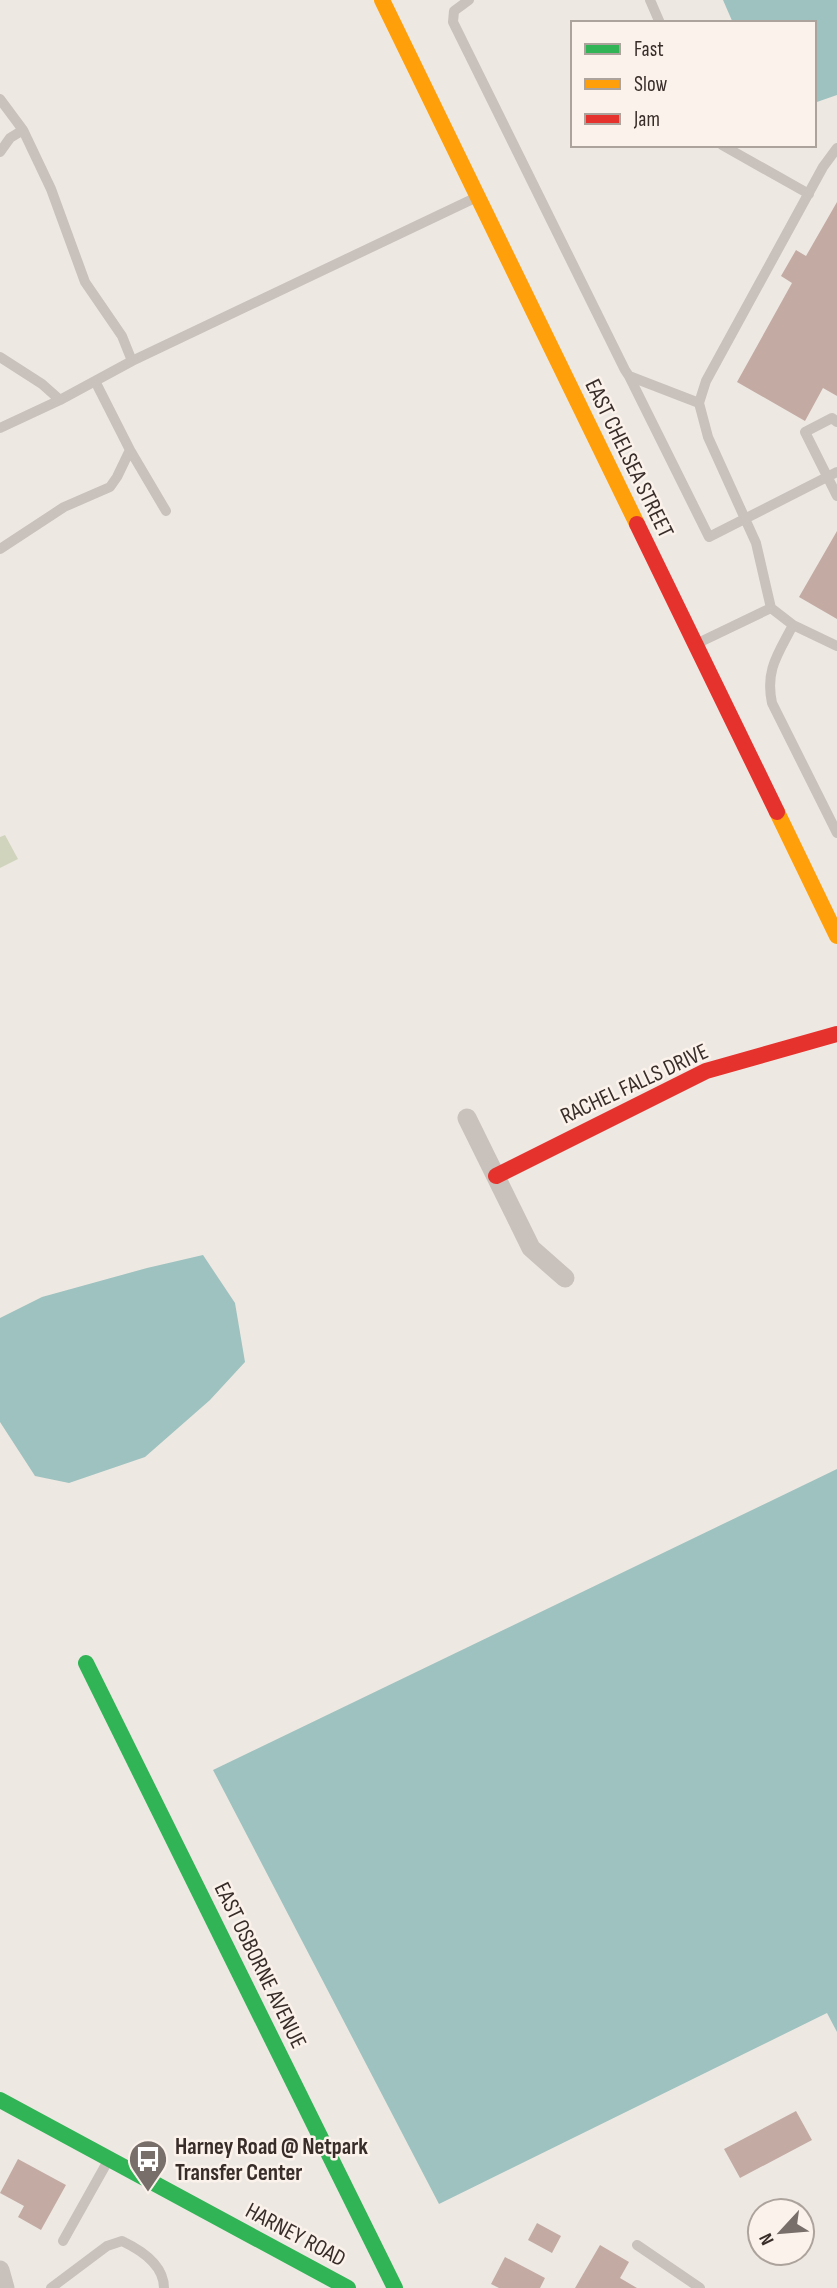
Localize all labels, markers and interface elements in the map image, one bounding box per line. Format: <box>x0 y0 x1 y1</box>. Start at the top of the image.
legend <box>571 21 816 147</box>
text: Fast <box>634 37 664 62</box>
text: Slow <box>634 72 668 97</box>
text: Jam <box>633 107 660 132</box>
street label: EAST CHELSEA STREET <box>579 374 680 542</box>
street label: RACHEL FALLS DRIVE <box>556 1037 713 1130</box>
street label: EAST OSBORNE AVENUE <box>208 1878 312 2053</box>
place label: Harney Road @ Netpark Transfer Center <box>175 2133 368 2187</box>
bus stop icon: Harney Road @ Netpark Transfer Center <box>127 2138 169 2193</box>
street label: HARNEY ROAD <box>241 2197 350 2273</box>
north arrow <box>746 2197 816 2267</box>
text: N <box>755 2229 780 2248</box>

